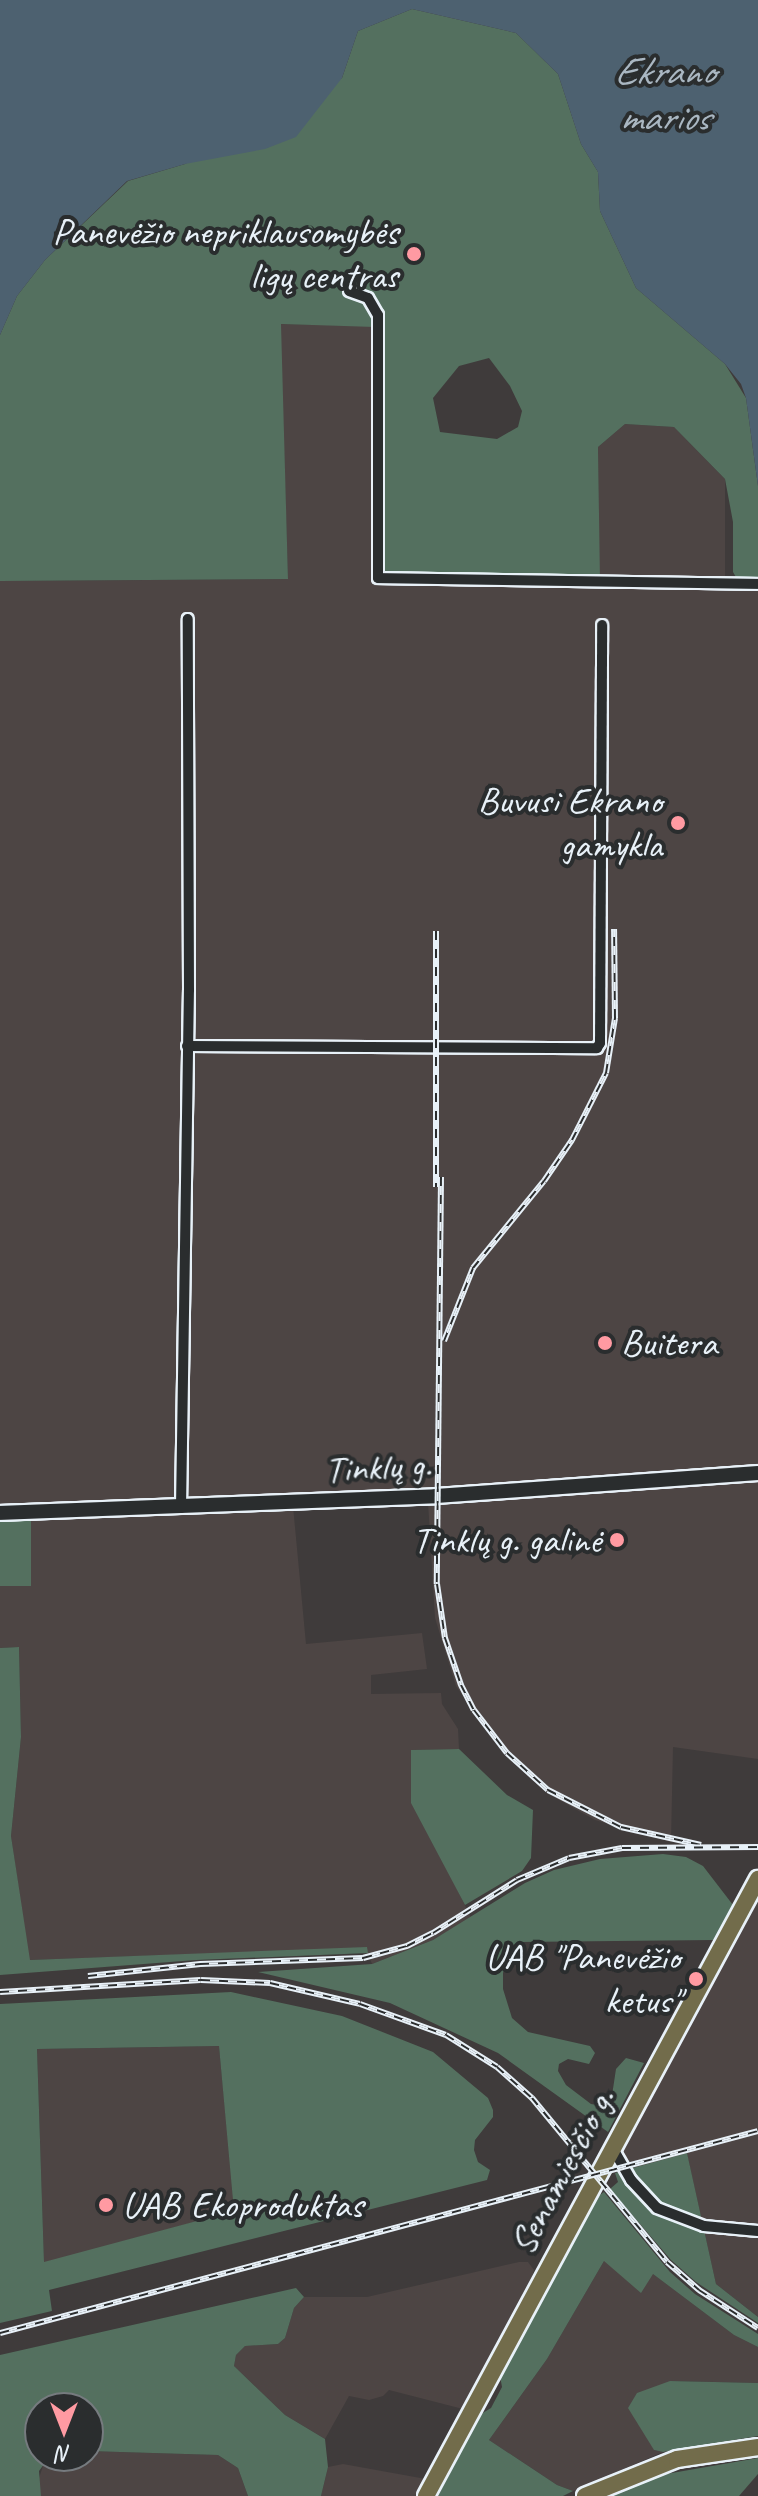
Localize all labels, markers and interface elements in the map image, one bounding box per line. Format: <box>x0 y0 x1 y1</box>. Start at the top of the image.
water label: Ekrano marios <box>614 47 714 141</box>
place label: Panevėžio nepriklausomybės ligų centras <box>52 209 398 298</box>
marker: Panevėžio nepriklausomybės ligų centras <box>405 245 423 263</box>
place label: Buvusi Ekrano gamykla <box>478 778 662 868</box>
marker: Buvusi Ekrano gamykla <box>669 814 687 832</box>
place label: Buitera <box>621 1320 717 1366</box>
marker: Buitera <box>596 1334 614 1352</box>
street label: Tinklų g. <box>324 1441 432 1493</box>
place label: Tinklų g. galinė <box>413 1517 601 1563</box>
marker: Tinklų g. galinė <box>608 1531 626 1549</box>
place label: UAB "Panevėžio ketus" <box>485 1934 680 2024</box>
marker: UAB "Panevėžio ketus" <box>687 1970 705 1988</box>
street label: Senamiesčio g. <box>499 2080 625 2262</box>
place label: UAB Ekoproduktas <box>122 2182 363 2228</box>
marker: UAB Ekoproduktas <box>97 2196 115 2214</box>
north arrow <box>24 2392 104 2472</box>
text: N <box>57 2440 71 2468</box>

